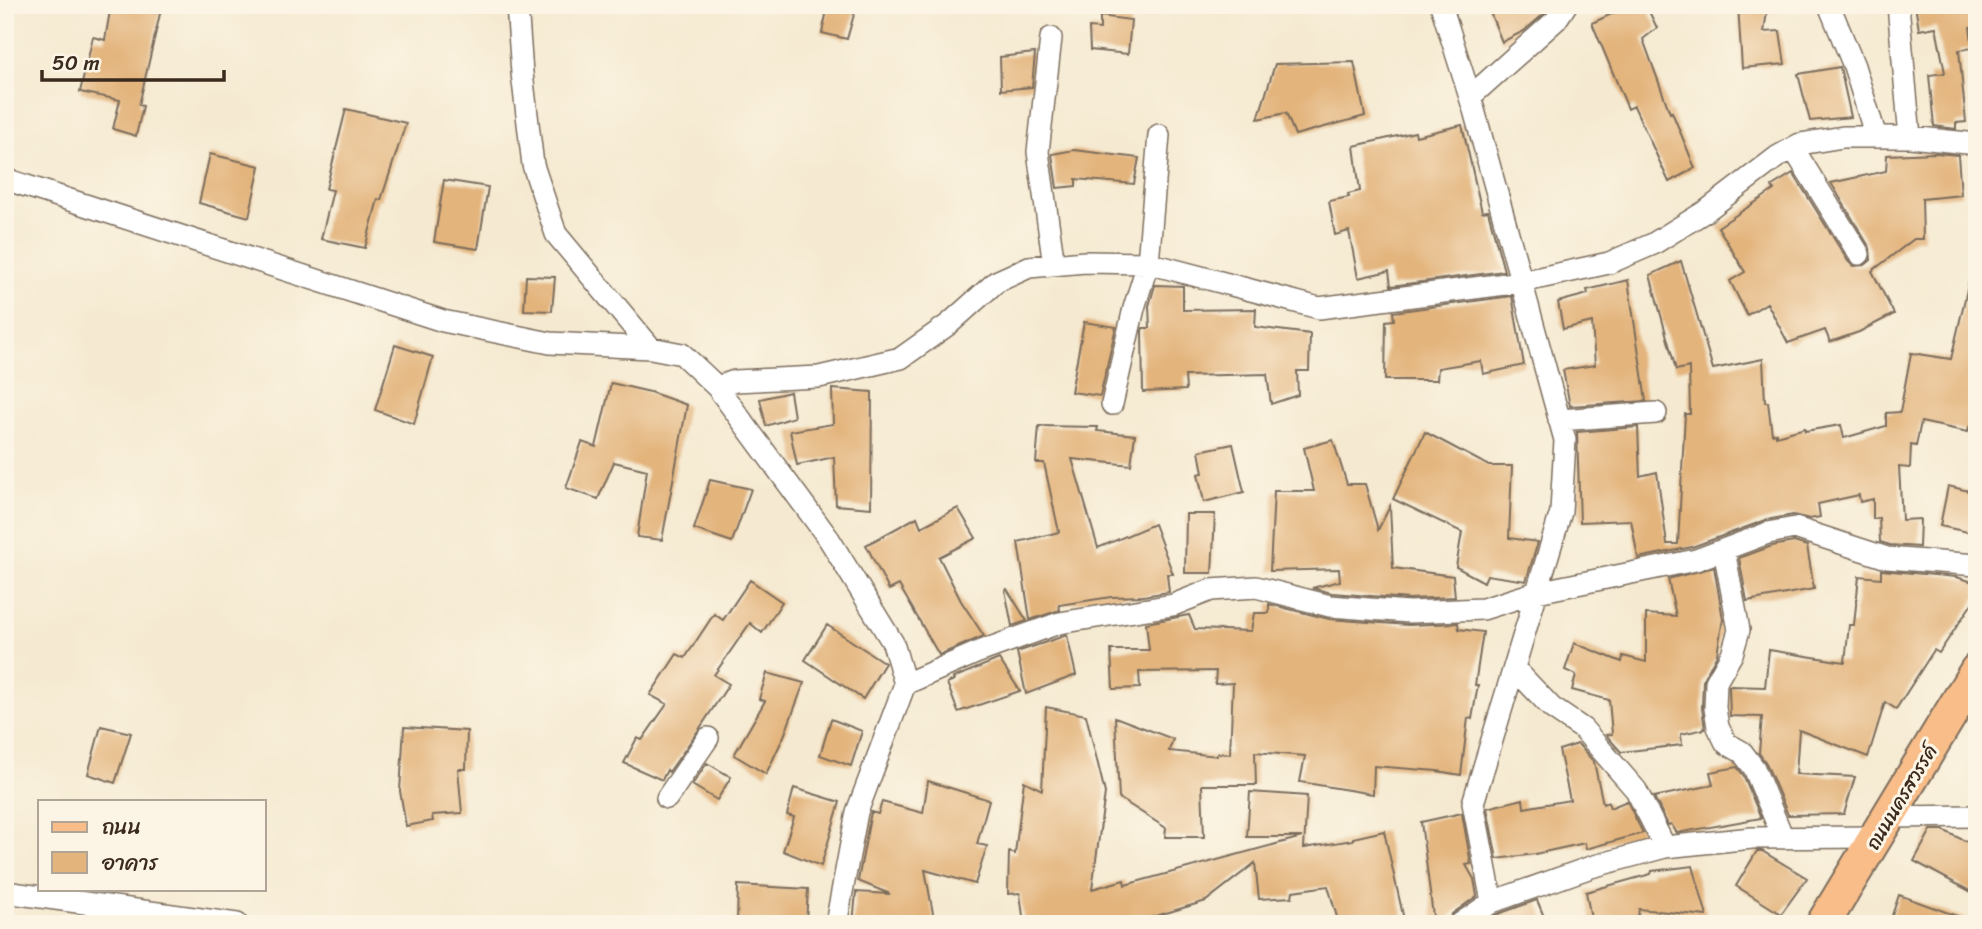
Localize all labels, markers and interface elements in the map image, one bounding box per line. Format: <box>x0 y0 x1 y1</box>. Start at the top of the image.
scale bar <box>42 38 224 82</box>
text: 50 m <box>52 44 100 82</box>
street label: ถนนนครสวรรค์ <box>1857 735 1948 856</box>
legend <box>38 800 266 890</box>
text: ถนน <box>102 808 141 846</box>
text: อาคาร <box>101 844 159 882</box>

